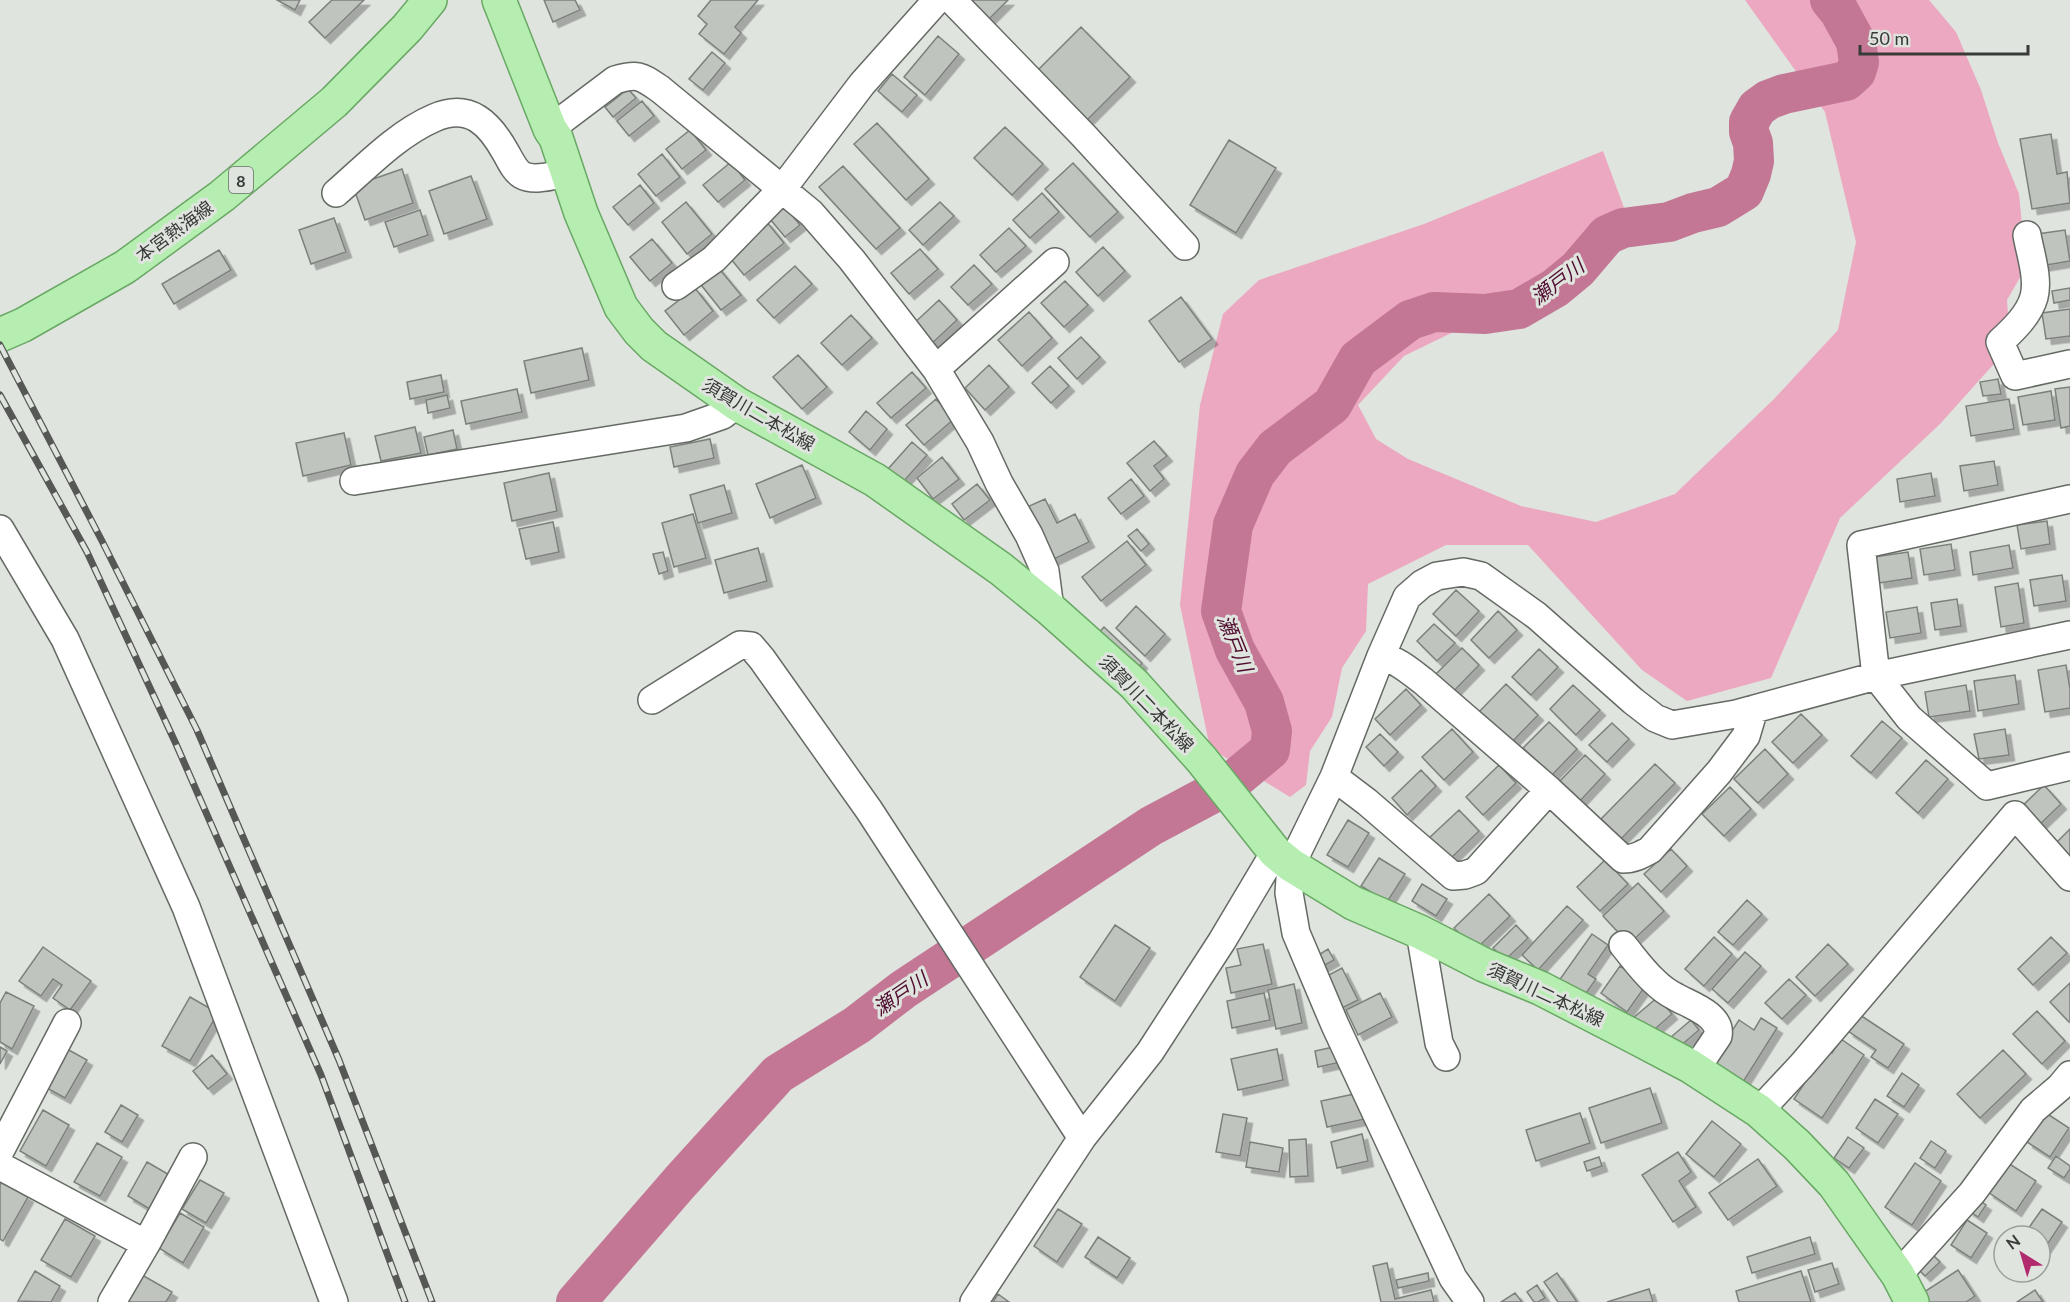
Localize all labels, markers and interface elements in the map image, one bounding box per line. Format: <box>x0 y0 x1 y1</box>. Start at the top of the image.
scale bar <box>1860 18 2028 56</box>
text: 50 m <box>1869 27 1909 49</box>
road number: 8 <box>229 167 253 193</box>
street label: 本宮熱海線 <box>131 196 217 266</box>
water label: 瀬戸川 <box>1526 252 1590 309</box>
street label: 須賀川二本松線 <box>699 373 819 455</box>
water label: 瀬戸川 <box>1214 611 1259 677</box>
street label: 須賀川二本松線 <box>1095 650 1199 756</box>
street label: 須賀川二本松線 <box>1484 957 1608 1031</box>
water label: 瀬戸川 <box>868 965 933 1020</box>
north arrow <box>1992 1224 2052 1284</box>
text: N <box>2002 1230 2023 1253</box>

